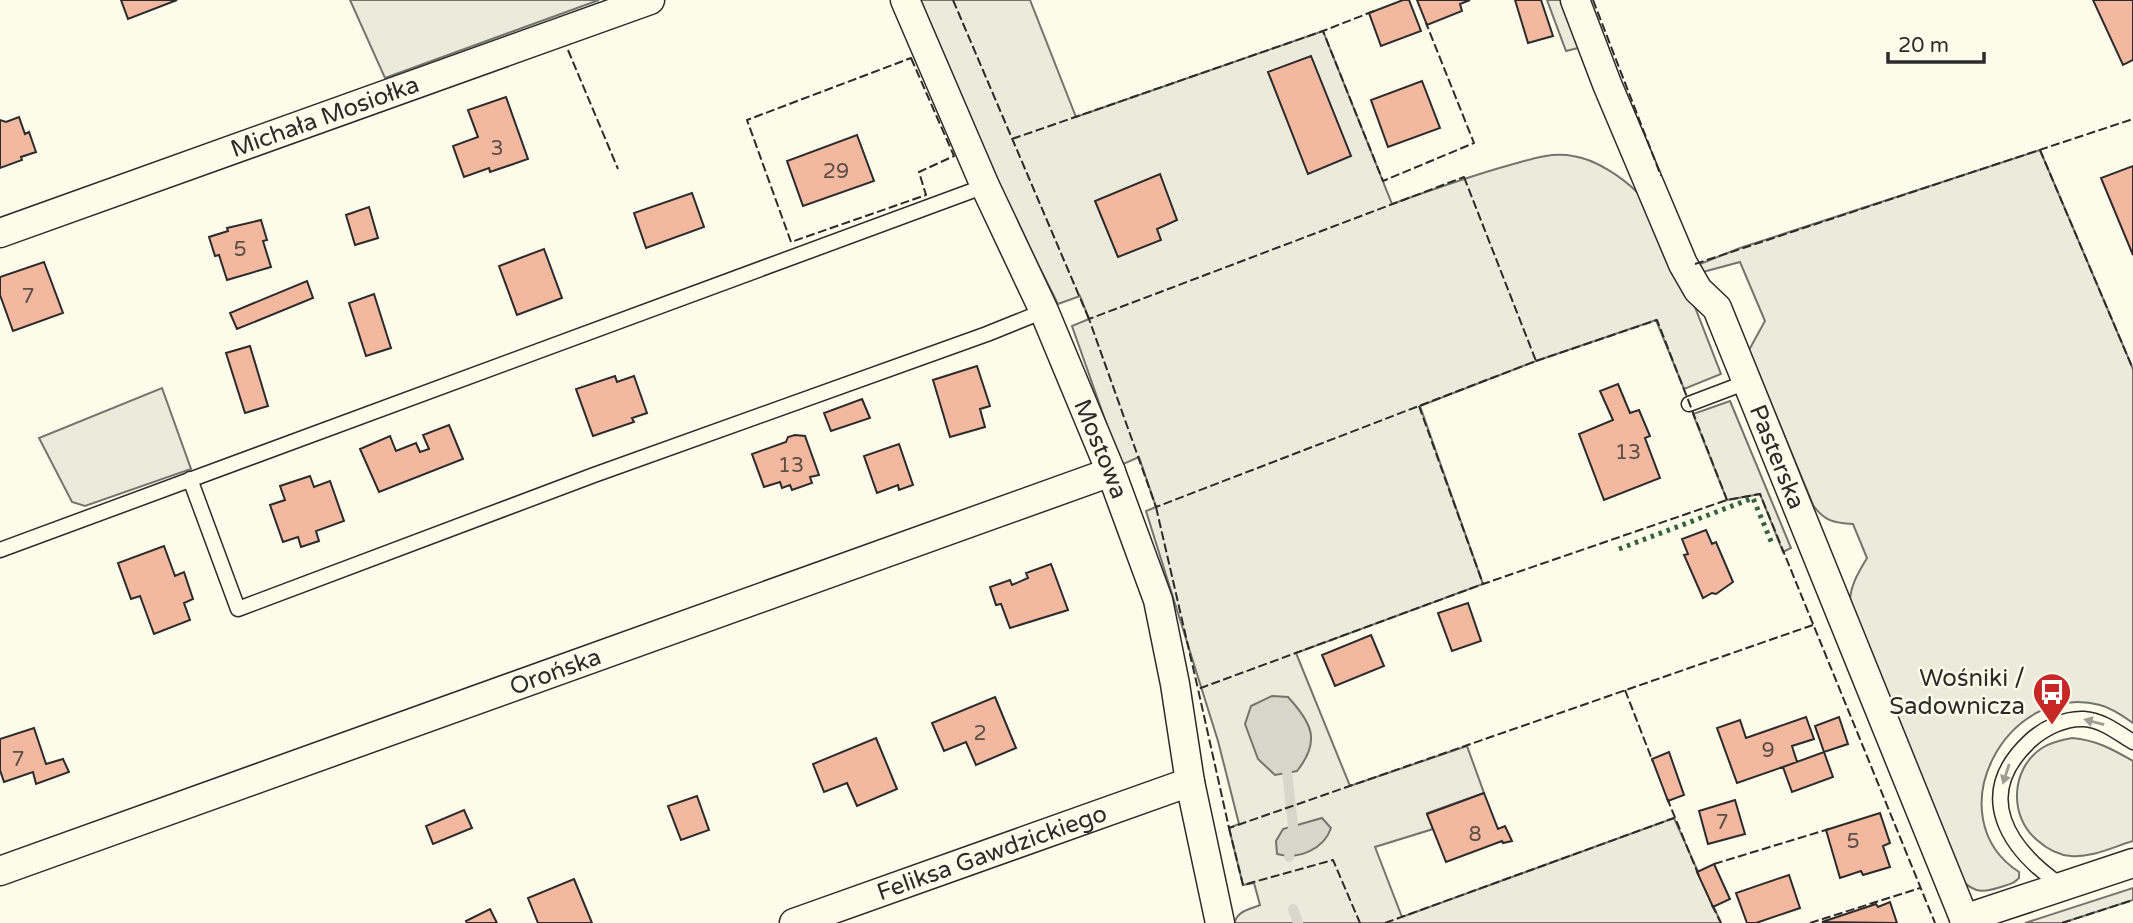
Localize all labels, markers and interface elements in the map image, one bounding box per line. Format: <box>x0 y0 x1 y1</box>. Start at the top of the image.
scale bar <box>1888 21 1984 65</box>
text: 20 m <box>1898 33 1949 58</box>
street label: Michała Mosiołka <box>227 70 423 164</box>
house number: 3 <box>490 136 504 161</box>
house number: 29 <box>823 159 849 184</box>
house number: 5 <box>233 237 247 262</box>
house number: 7 <box>21 284 35 309</box>
street label: Mostowa <box>1067 395 1134 503</box>
street label: Pasterska <box>1743 401 1811 513</box>
house number: 13 <box>1615 440 1641 465</box>
house number: 13 <box>778 453 804 478</box>
street label: Orońska <box>506 642 605 702</box>
place label: Wośniki / Sadownicza <box>1889 664 2025 721</box>
bus stop icon: Wośniki / Sadownicza <box>2031 671 2073 726</box>
one-way arrow <box>2083 716 2105 727</box>
house number: 2 <box>973 721 987 746</box>
house number: 9 <box>1761 738 1775 763</box>
house number: 7 <box>11 747 25 772</box>
one-way arrow <box>2000 764 2011 785</box>
street label: Feliksa Gawdzickiego <box>873 799 1111 907</box>
house number: 7 <box>1715 810 1729 835</box>
house number: 8 <box>1468 822 1482 847</box>
house number: 5 <box>1846 829 1860 854</box>

